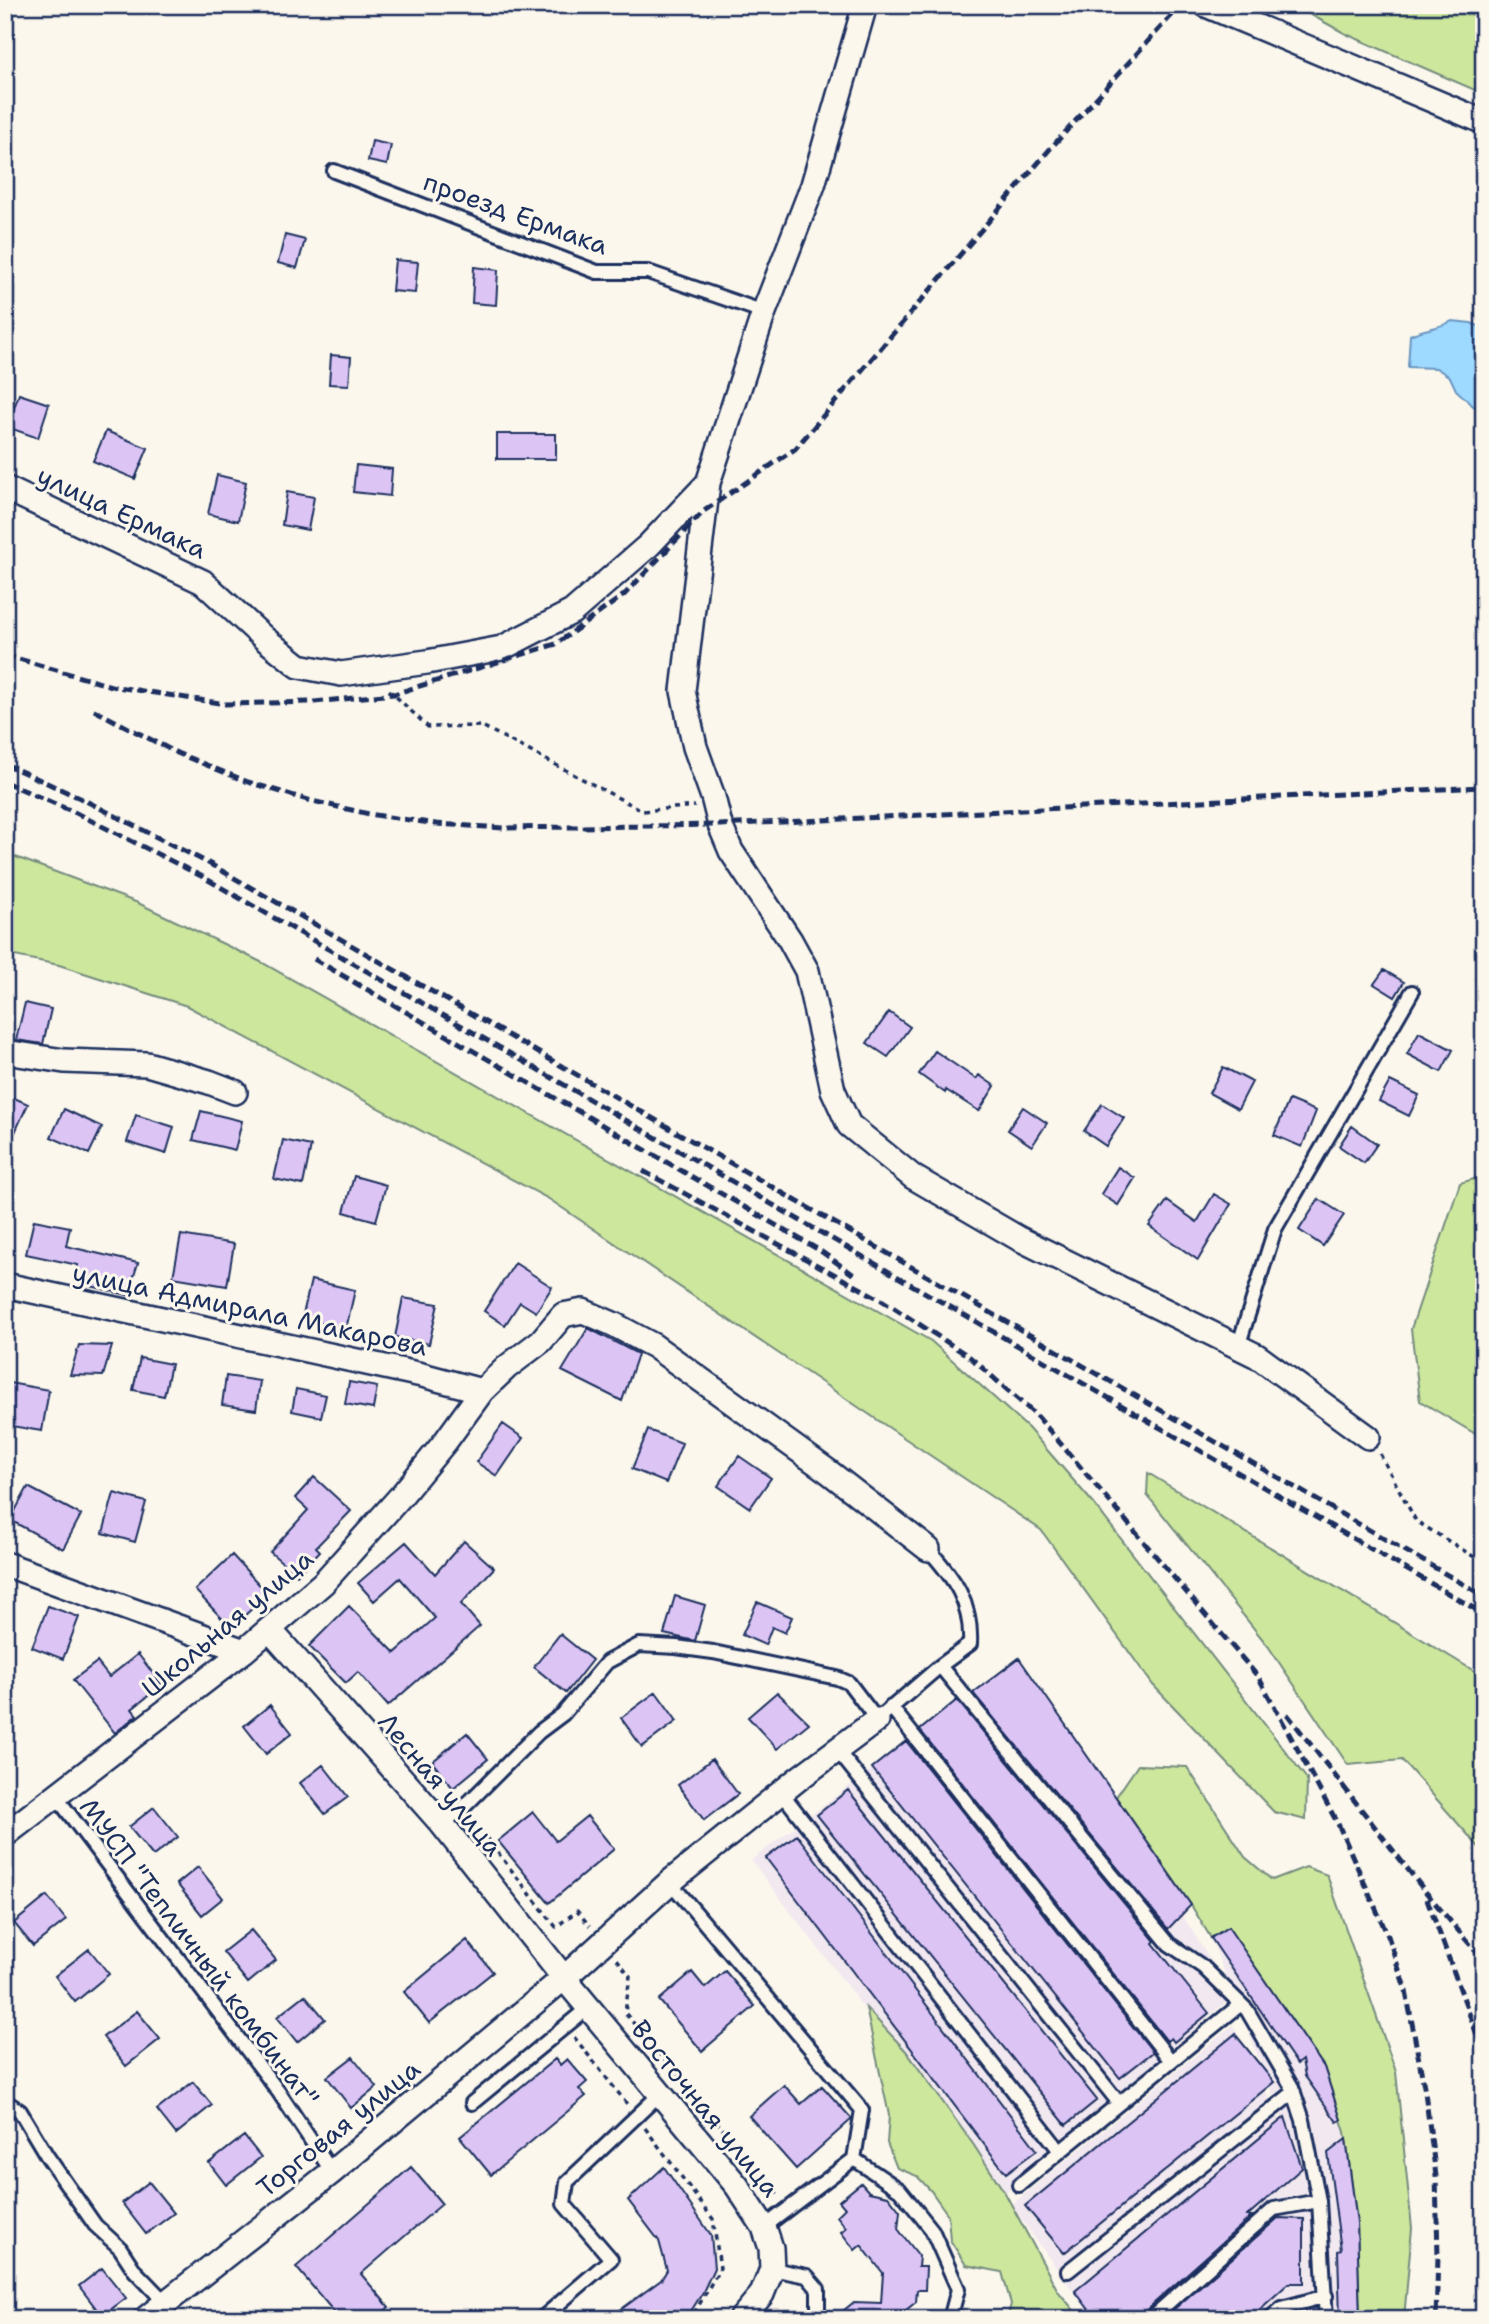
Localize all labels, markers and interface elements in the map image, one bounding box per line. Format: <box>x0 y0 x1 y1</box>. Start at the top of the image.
street label: проезд Ермака <box>419 163 613 263</box>
street label: улица Ермака <box>32 457 212 567</box>
street label: улица Адмирала Макарова <box>69 1254 431 1364</box>
street label: Школьная улица <box>134 1541 320 1705</box>
street label: Лесная улица <box>371 1705 511 1863</box>
street label: МУСП "Тепличный комбинат" <box>72 1790 328 2114</box>
street label: Восточная улица <box>624 2012 788 2204</box>
street label: Торговая улица <box>249 2051 427 2205</box>

